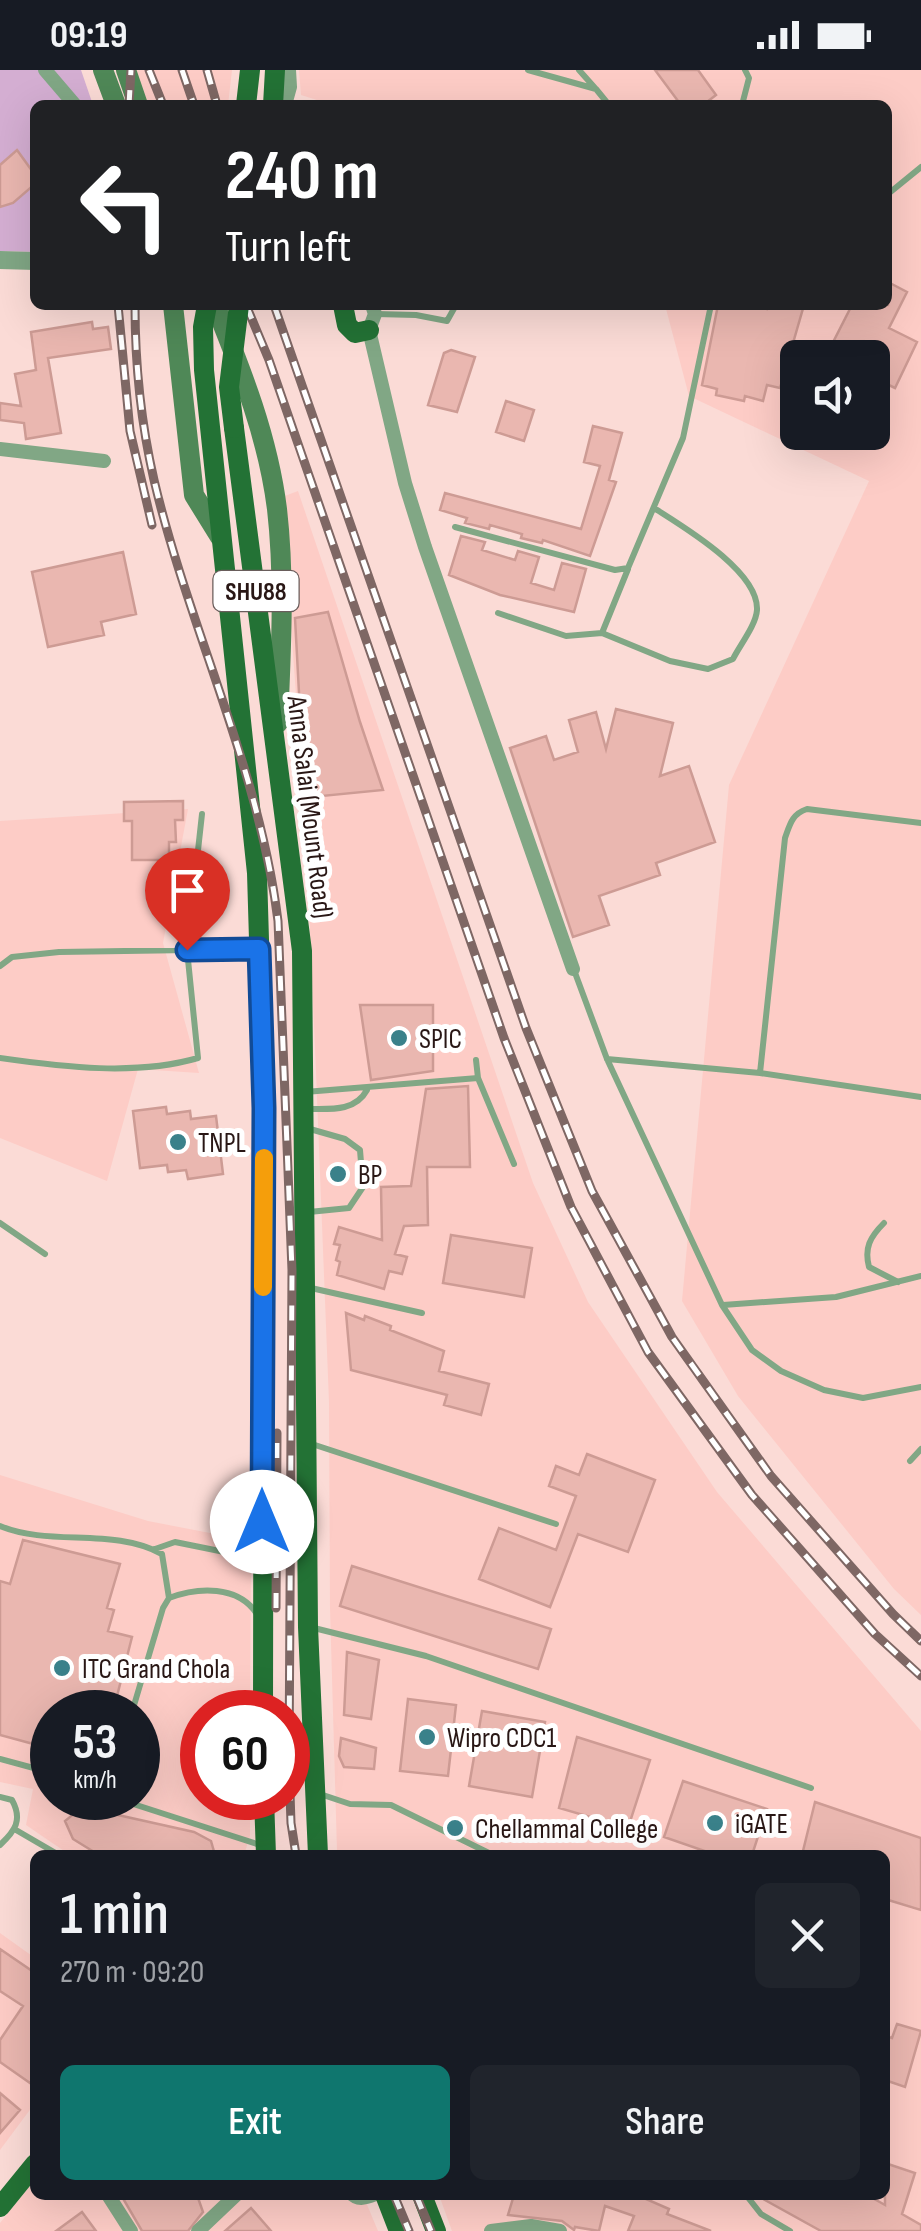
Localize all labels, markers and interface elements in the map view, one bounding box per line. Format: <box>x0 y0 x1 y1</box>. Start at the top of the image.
text: 09:19 <box>50 13 127 58</box>
text: 240 m <box>225 135 379 219</box>
icon: left <box>60 140 190 270</box>
text: Turn left <box>225 220 351 275</box>
map controls <box>780 340 890 450</box>
button: sound <box>780 340 890 450</box>
road number: SHU88 <box>214 571 298 611</box>
street label: Anna Salai (Mount Road) <box>279 693 340 920</box>
pin <box>145 848 230 951</box>
icon: arrive <box>160 863 215 918</box>
place label: SPIC <box>419 1023 462 1056</box>
marker: SPIC <box>388 1027 410 1049</box>
place label: TNPL <box>198 1127 246 1160</box>
marker: TNPL <box>167 1131 189 1153</box>
place label: BP <box>358 1159 382 1192</box>
marker: BP <box>327 1163 349 1185</box>
position arrow <box>210 1470 314 1574</box>
place label: ITC Grand Chola <box>82 1653 230 1686</box>
marker: ITC Grand Chola <box>51 1657 73 1679</box>
speed limit sign: 60 <box>180 1690 310 1820</box>
text: 53 <box>73 1713 117 1773</box>
place label: Wipro CDC1 <box>447 1722 557 1755</box>
marker: Wipro CDC1 <box>416 1726 438 1748</box>
text: km/h <box>73 1765 117 1796</box>
place label: iGATE <box>735 1808 788 1841</box>
marker: iGATE <box>704 1812 726 1834</box>
place label: Chellammal College <box>475 1813 658 1846</box>
marker: Chellammal College <box>444 1817 466 1839</box>
text: 1 min <box>60 1879 169 1951</box>
button: close <box>755 1883 860 1988</box>
text: 270 m · 09:20 <box>60 1953 204 1992</box>
button: Exit <box>60 2065 450 2180</box>
button: Share <box>470 2065 860 2180</box>

